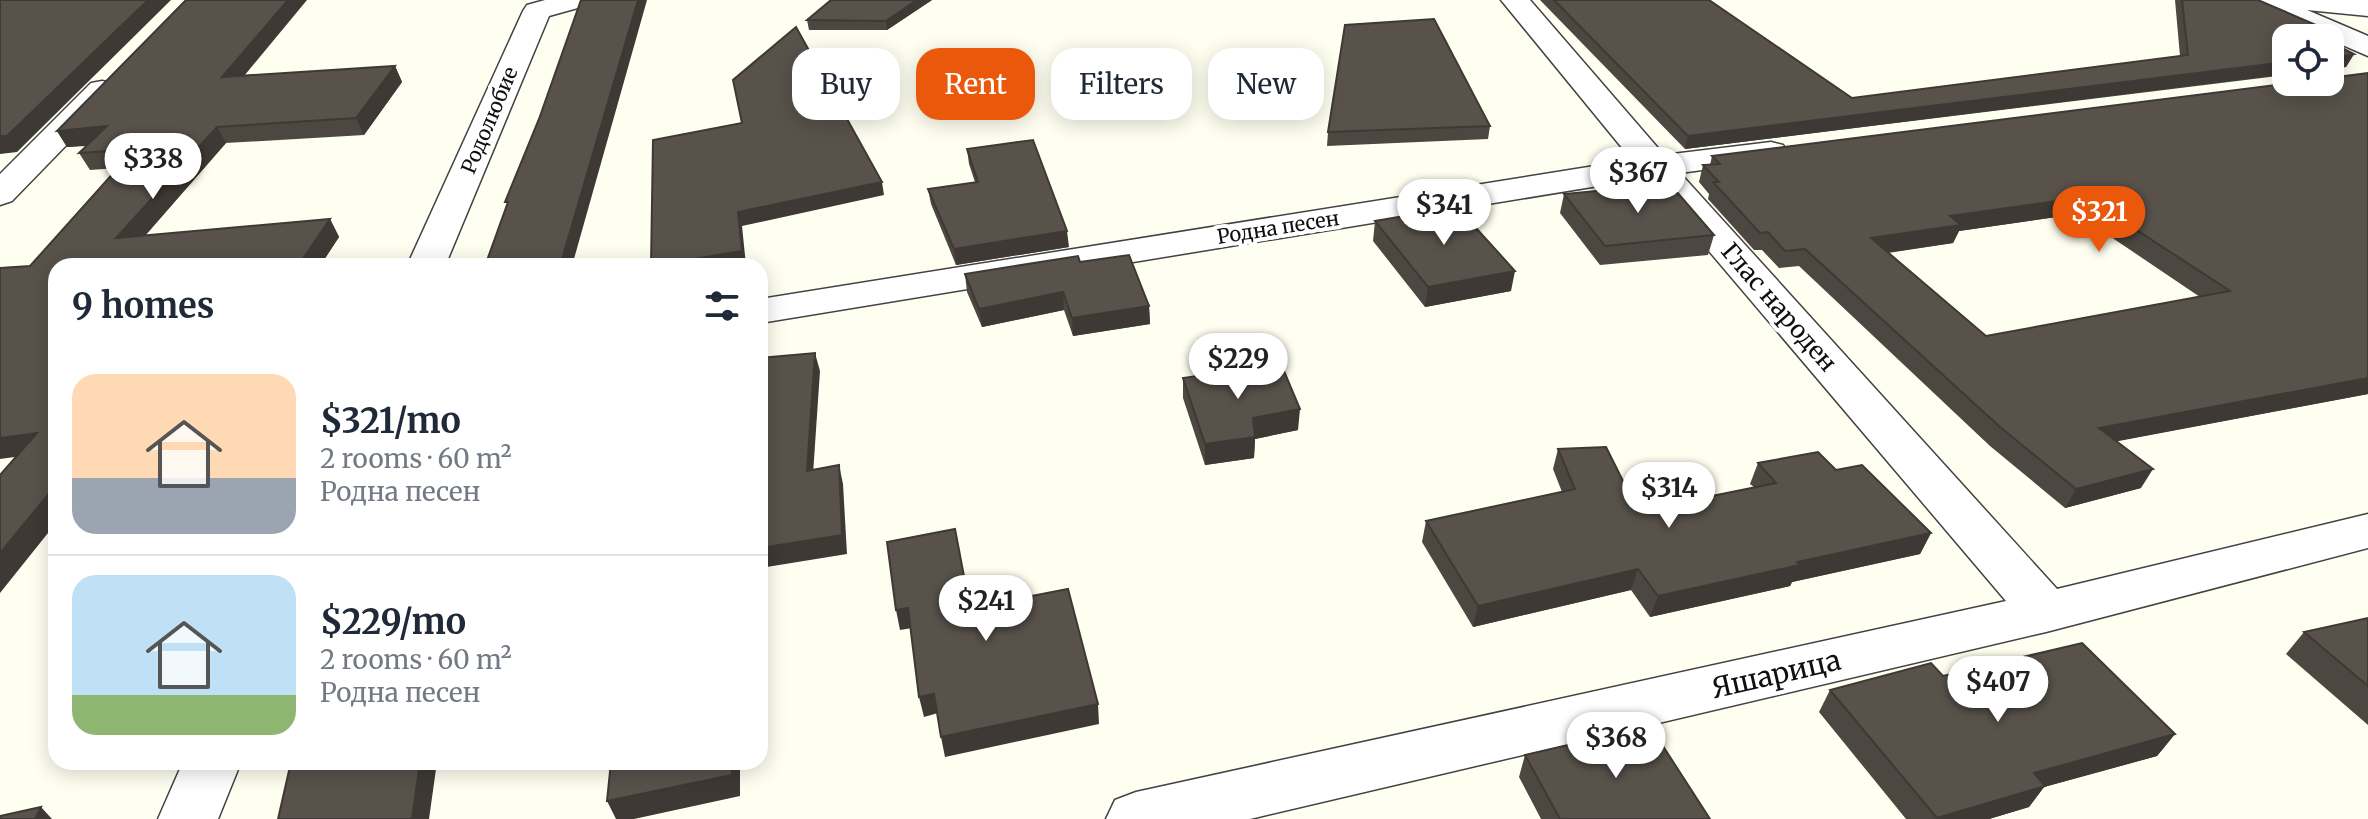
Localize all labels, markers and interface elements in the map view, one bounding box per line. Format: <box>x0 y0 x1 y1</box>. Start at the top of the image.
map controls <box>2272 24 2344 96</box>
button: locate <box>2272 24 2344 96</box>
chip: Buy <box>792 48 900 120</box>
chip: Rent <box>916 48 1035 120</box>
chip: Filters <box>1051 48 1192 120</box>
chip: New <box>1208 48 1324 120</box>
street label: Родолюбие <box>455 63 523 177</box>
pin: $338 <box>106 133 200 201</box>
text: $338 <box>123 142 183 175</box>
pin: $367 <box>1591 147 1685 215</box>
text: $367 <box>1608 156 1668 189</box>
pin: $341 <box>1397 179 1491 247</box>
pin: $321 <box>2052 186 2146 254</box>
text: $341 <box>1415 188 1473 221</box>
text: $321 <box>2070 195 2128 228</box>
street label: Родна песен <box>1215 205 1341 249</box>
street label: Глас народен <box>1714 236 1844 378</box>
icon: filters <box>700 284 744 328</box>
text: 9 homes <box>72 285 214 327</box>
pin: $229 <box>1191 333 1285 401</box>
text: $229 <box>1207 342 1269 375</box>
text: $321/mo <box>320 400 461 442</box>
icon: home <box>136 406 232 502</box>
text: 2 rooms · 60 m² <box>320 442 512 475</box>
pin: $314 <box>1622 462 1716 530</box>
text: $314 <box>1640 471 1698 504</box>
text: Родна песен <box>320 475 480 508</box>
pin: $241 <box>939 575 1033 643</box>
text: $241 <box>957 584 1015 617</box>
text: $229/mo <box>320 601 466 643</box>
icon: home <box>136 607 232 703</box>
street label: Яшарица <box>1708 642 1844 706</box>
text: 2 rooms · 60 m² <box>320 643 512 676</box>
pin: $407 <box>1951 656 2045 724</box>
text: $407 <box>1965 665 2031 698</box>
text: Родна песен <box>320 676 480 709</box>
pin: $368 <box>1569 712 1663 780</box>
text: $368 <box>1585 721 1647 754</box>

